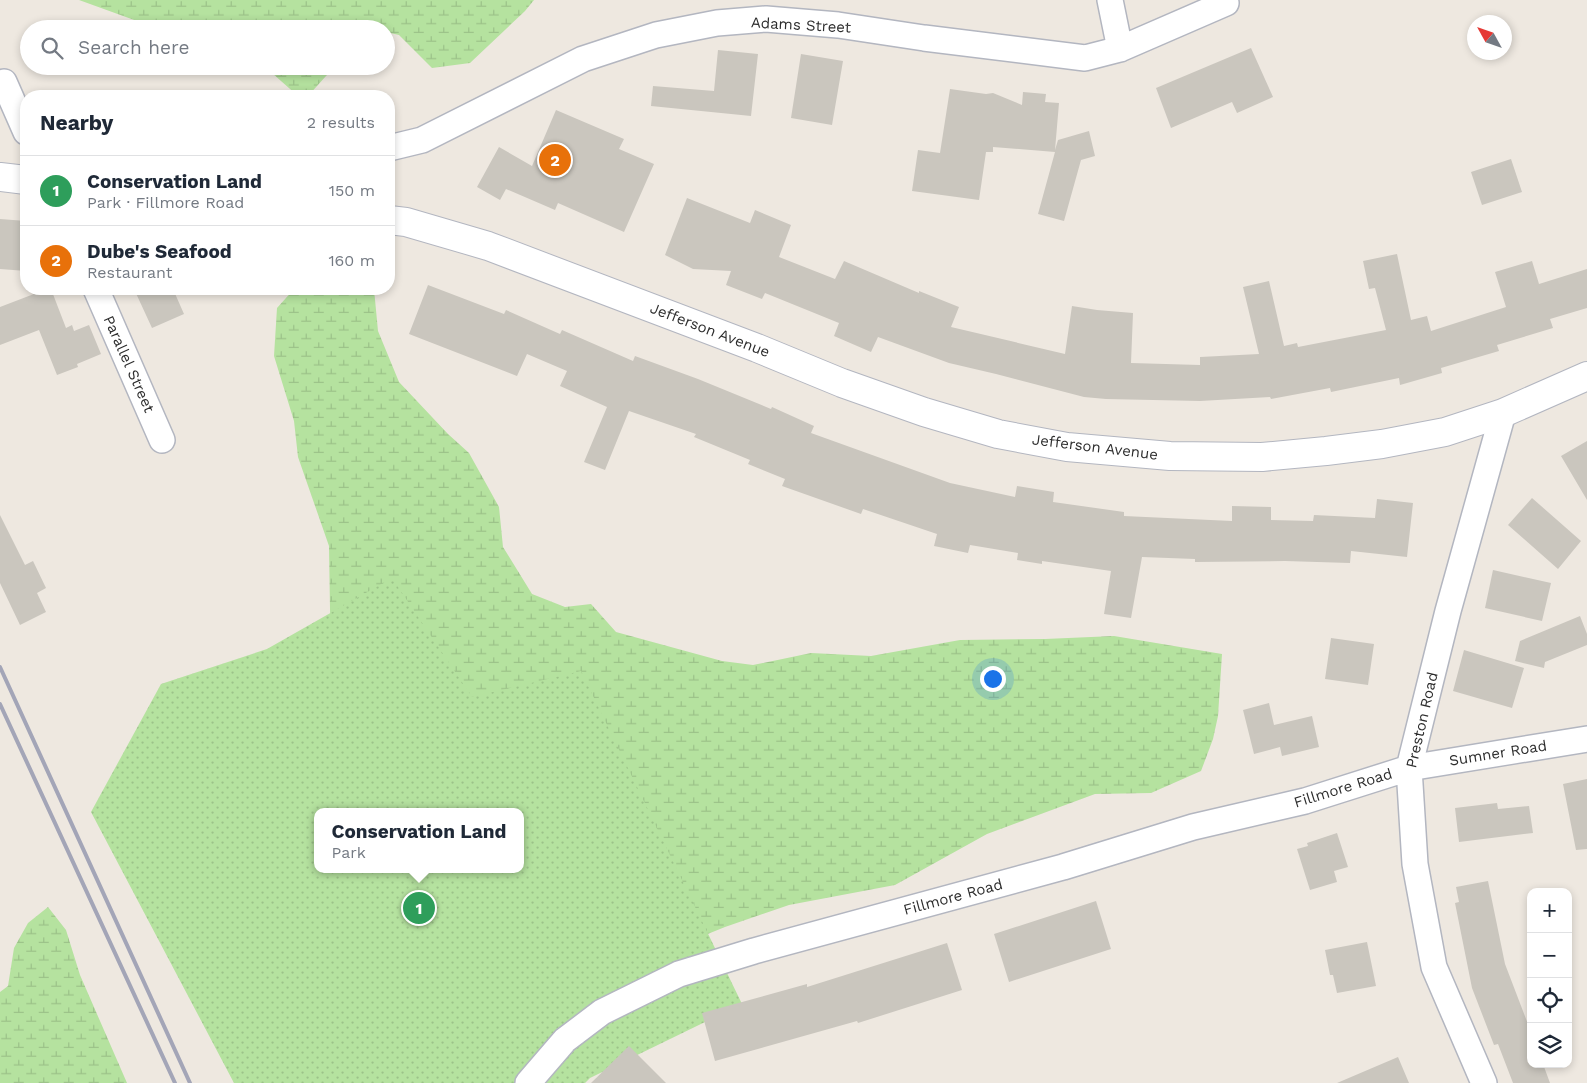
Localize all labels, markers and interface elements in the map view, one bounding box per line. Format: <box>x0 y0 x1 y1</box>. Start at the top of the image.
street label: Adams Street <box>751 13 852 37</box>
north arrow <box>1467 15 1512 60</box>
search box <box>20 20 395 75</box>
icon: search <box>38 34 66 62</box>
text: Search here <box>78 36 189 59</box>
text: Nearby <box>40 110 113 135</box>
text: 2 results <box>307 113 375 132</box>
pin: 2 <box>539 141 571 179</box>
text: Conservation Land <box>87 170 262 193</box>
text: 1 <box>53 181 59 200</box>
text: 150 m <box>329 181 375 200</box>
text: Park · Fillmore Road <box>87 193 244 212</box>
text: Dube's Seafood <box>87 240 232 263</box>
text: 2 <box>51 251 61 270</box>
text: 160 m <box>328 251 375 270</box>
text: Restaurant <box>87 263 173 282</box>
street label: Jefferson Avenue <box>648 299 772 361</box>
street label: Parallel Street <box>100 313 159 416</box>
street label: Jefferson Avenue <box>1031 430 1159 464</box>
your location <box>980 666 1006 692</box>
street label: Preston Road <box>1402 670 1442 770</box>
street label: Sumner Road <box>1448 736 1548 770</box>
street label: Fillmore Road <box>1292 764 1394 812</box>
popup <box>314 808 524 873</box>
text: Conservation Land <box>332 820 506 843</box>
text: Park <box>332 843 366 862</box>
street label: Fillmore Road <box>901 875 1005 919</box>
map controls <box>1527 888 1572 1068</box>
button: + <box>1527 888 1572 933</box>
pin: 1 <box>403 889 435 927</box>
button: − <box>1527 933 1572 978</box>
button: locate <box>1527 978 1572 1023</box>
button: layers <box>1527 1023 1572 1068</box>

